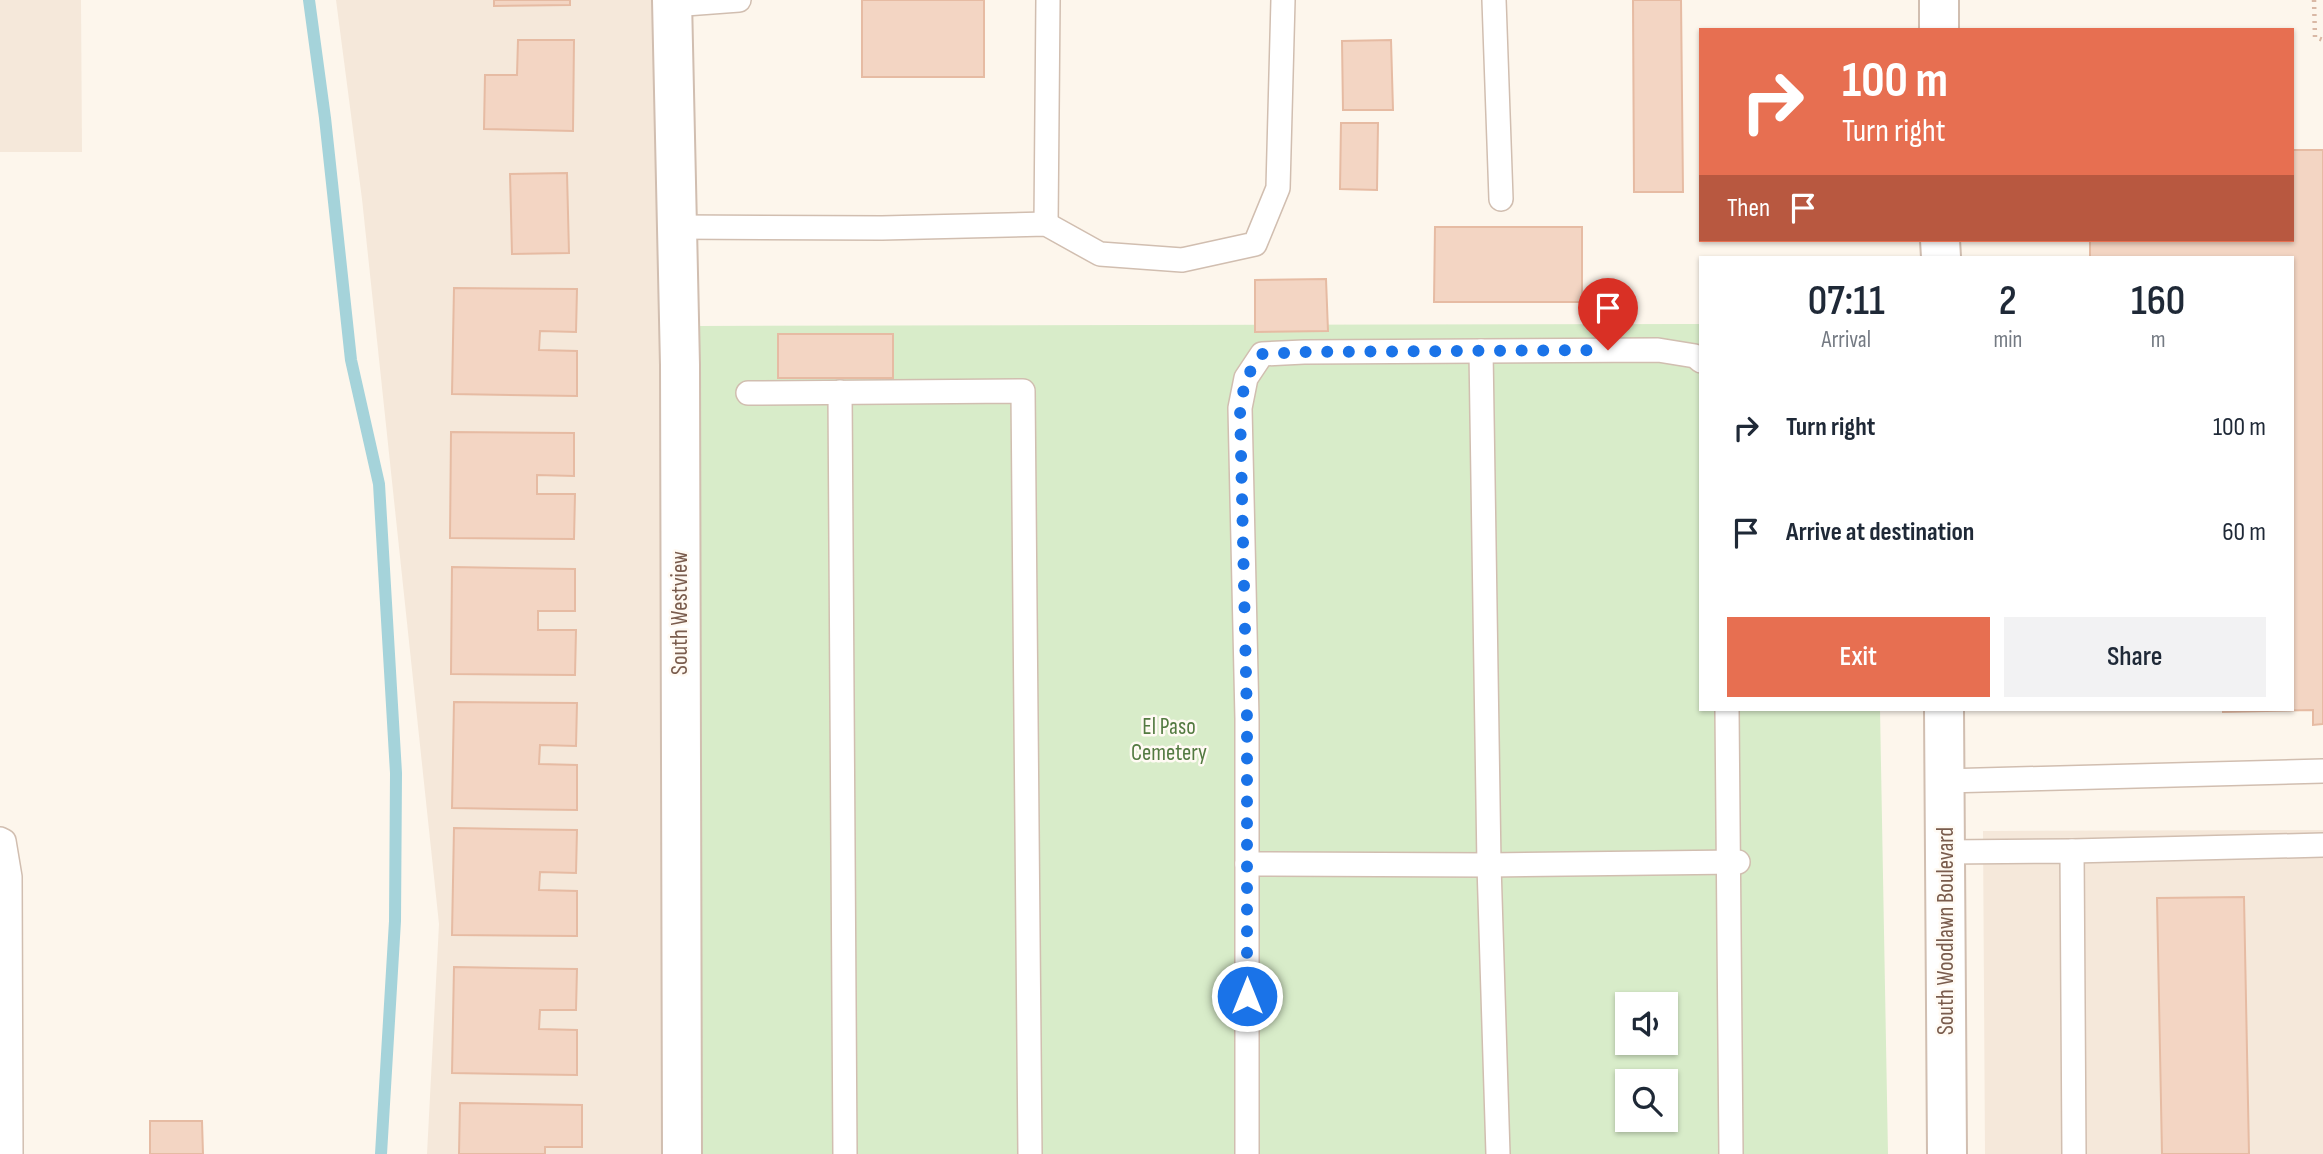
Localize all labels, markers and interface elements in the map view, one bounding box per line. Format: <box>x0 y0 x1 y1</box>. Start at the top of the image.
text: 100 m <box>1842 52 1948 111</box>
icon: right <box>1727 56 1818 147</box>
text: Turn right <box>1842 112 1946 151</box>
icon: arrive <box>1784 189 1822 227</box>
text: Then <box>1727 193 1770 224</box>
text: 07:11 <box>1808 276 1885 327</box>
text: 2 <box>1999 276 2017 327</box>
text: 160 <box>2131 276 2185 327</box>
pin <box>1578 278 1638 350</box>
icon: arrive <box>1589 289 1627 327</box>
text: Arrival <box>1821 326 1871 354</box>
text: min <box>1993 326 2022 354</box>
text: m <box>2151 326 2166 354</box>
icon: right <box>1727 409 1765 447</box>
text: Turn right <box>1786 412 1875 443</box>
text: 100 m <box>2213 412 2266 443</box>
icon: arrive <box>1727 514 1765 552</box>
text: Arrive at destination <box>1786 517 1974 548</box>
text: 60 m <box>2222 517 2266 548</box>
street label: South Westview <box>666 551 694 675</box>
button: Exit <box>1727 617 1990 697</box>
button: Share <box>2004 617 2266 697</box>
park label: El Paso Cemetery <box>1131 713 1207 767</box>
street label: South Woodlawn Boulevard <box>1932 827 1960 1035</box>
position arrow <box>1210 959 1284 1033</box>
map controls <box>1615 992 1678 1132</box>
button: sound <box>1615 992 1678 1055</box>
button: search <box>1615 1069 1678 1132</box>

